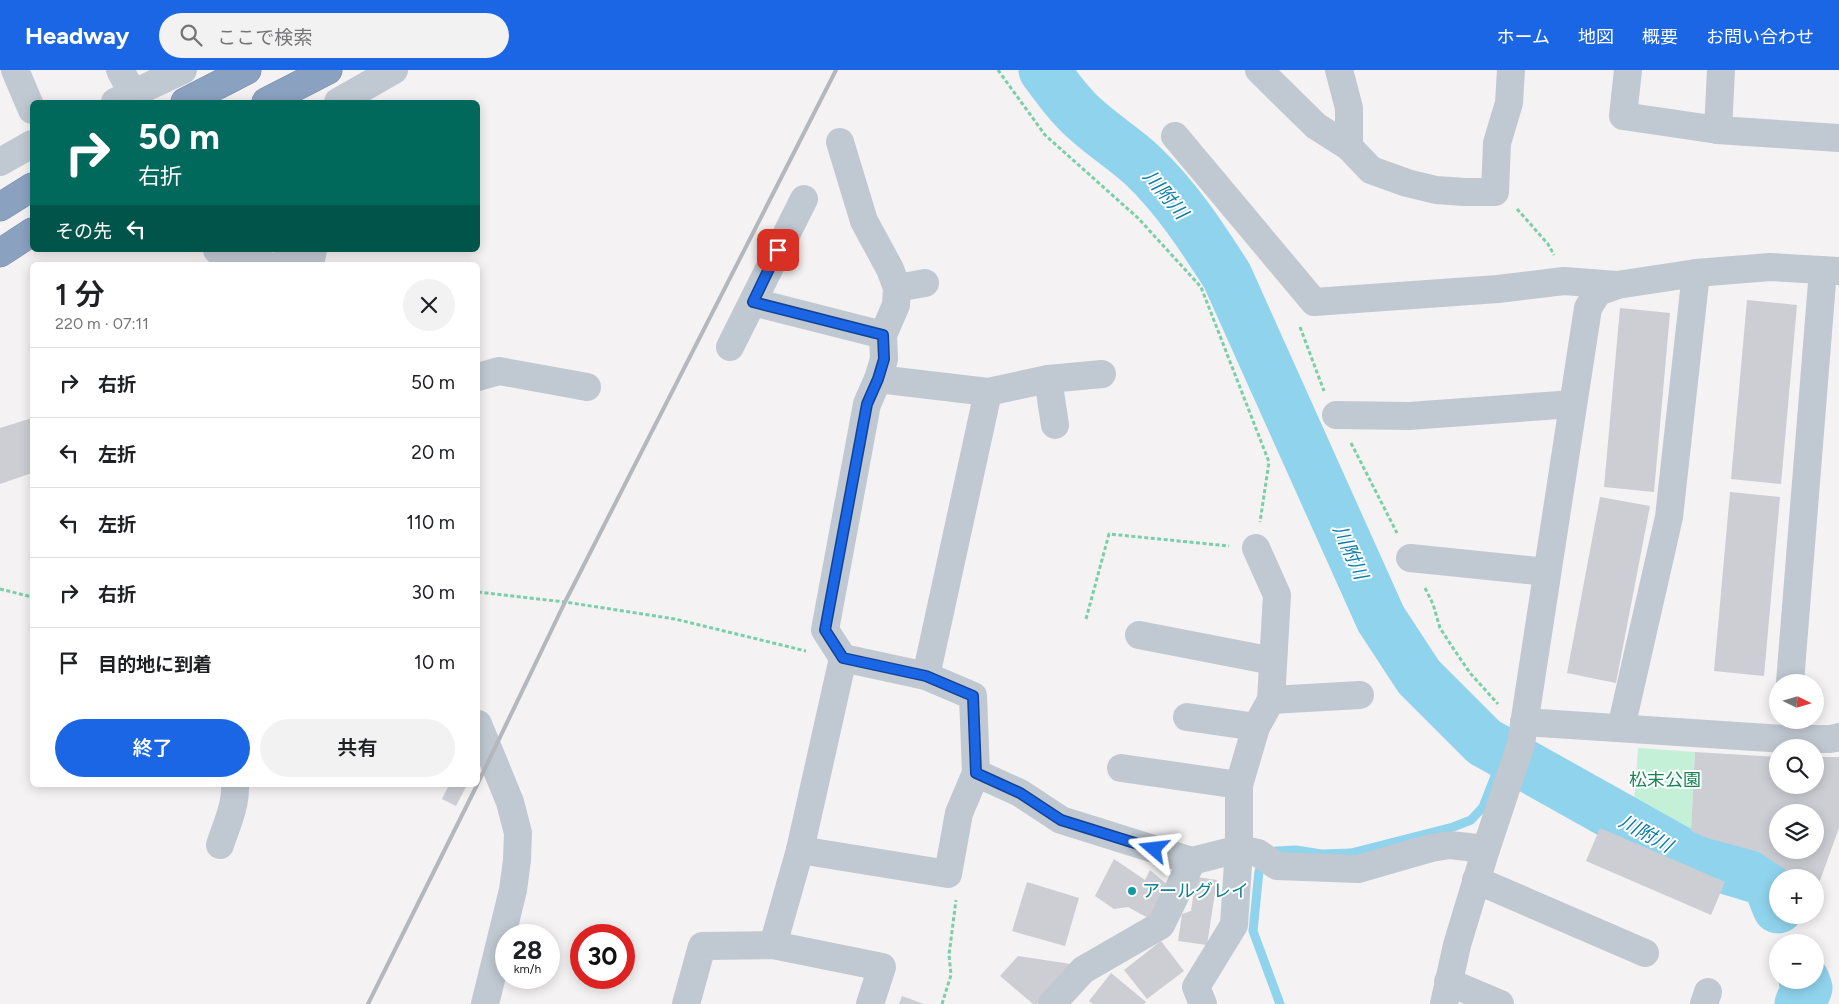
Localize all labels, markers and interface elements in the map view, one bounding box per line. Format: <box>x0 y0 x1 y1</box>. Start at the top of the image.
search box <box>159 13 509 58</box>
text: Headway <box>25 21 129 50</box>
icon: search <box>177 21 205 49</box>
text: ここで検索 <box>217 26 312 49</box>
text: ホーム <box>1497 26 1550 48</box>
text: 地図 <box>1578 26 1614 48</box>
text: 概要 <box>1642 26 1678 48</box>
text: お問い合わせ <box>1706 26 1814 48</box>
text: 50 m <box>138 116 220 158</box>
icon: right <box>55 120 120 185</box>
text: 右折 <box>138 163 182 190</box>
water label: 川附川 <box>1138 165 1194 225</box>
icon: left <box>122 215 150 243</box>
text: その先 <box>55 220 112 243</box>
pin <box>757 229 799 271</box>
icon: arrive <box>764 236 792 264</box>
text: 1 分 <box>55 276 105 313</box>
button: close <box>403 279 455 331</box>
text: 220 m · 07:11 <box>55 314 149 333</box>
icon: right <box>55 369 83 397</box>
text: 50 m <box>411 371 455 394</box>
text: 右折 <box>98 373 136 396</box>
icon: left <box>55 439 83 467</box>
text: 20 m <box>411 441 455 464</box>
text: 左折 <box>98 443 136 466</box>
icon: left <box>55 509 83 537</box>
text: 110 m <box>406 511 455 534</box>
text: 左折 <box>98 513 136 536</box>
water label: 川附川 <box>1328 521 1373 585</box>
icon: right <box>55 579 83 607</box>
text: 30 m <box>412 581 455 604</box>
text: 右折 <box>98 583 136 606</box>
icon: arrive <box>55 649 83 677</box>
text: 10 m <box>414 651 455 674</box>
text: 目的地に到着 <box>98 653 212 676</box>
north arrow <box>1769 674 1824 729</box>
map controls <box>1769 674 1824 989</box>
button: 終了 <box>55 719 250 777</box>
button: 共有 <box>260 719 455 777</box>
button: search <box>1769 739 1824 794</box>
park label: 松末公園 <box>1629 769 1701 791</box>
button: layers <box>1769 804 1824 859</box>
water label: 川附川 <box>1615 810 1678 858</box>
position arrow <box>1127 822 1179 874</box>
button: + <box>1769 869 1824 924</box>
place label: アールグレイ <box>1142 880 1249 902</box>
marker: アールグレイ <box>1126 885 1138 897</box>
speed limit sign: 30 <box>570 924 635 989</box>
button: − <box>1769 934 1824 989</box>
text: 28 <box>513 935 542 965</box>
text: km/h <box>514 962 541 976</box>

